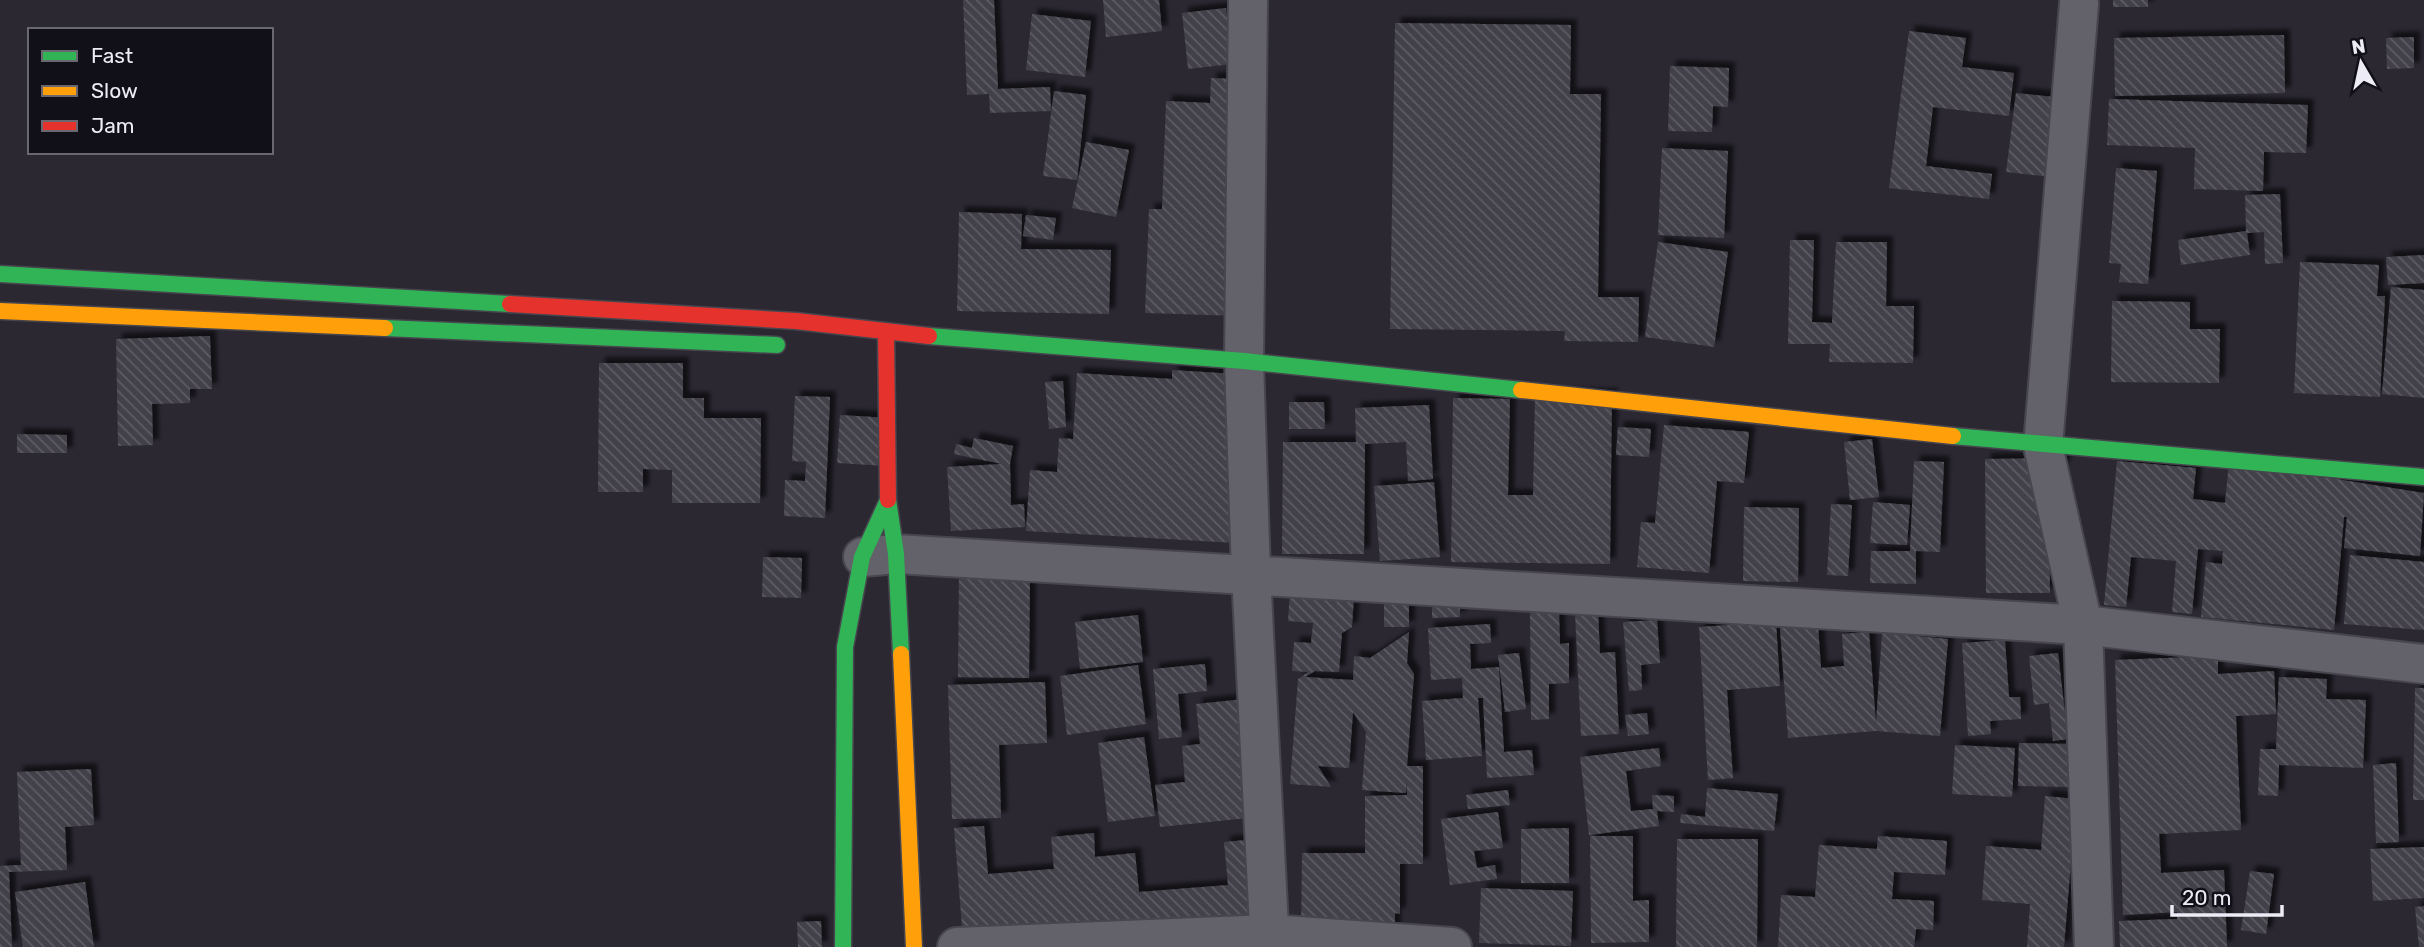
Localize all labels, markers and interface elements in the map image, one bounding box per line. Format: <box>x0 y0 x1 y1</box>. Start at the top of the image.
legend <box>28 28 273 154</box>
north arrow <box>2326 28 2396 98</box>
text: N <box>2350 34 2367 59</box>
text: Fast <box>91 43 133 68</box>
text: Slow <box>91 78 138 103</box>
text: Jam <box>91 113 135 138</box>
scale bar <box>2172 874 2282 918</box>
text: 20 m <box>2182 885 2231 910</box>

